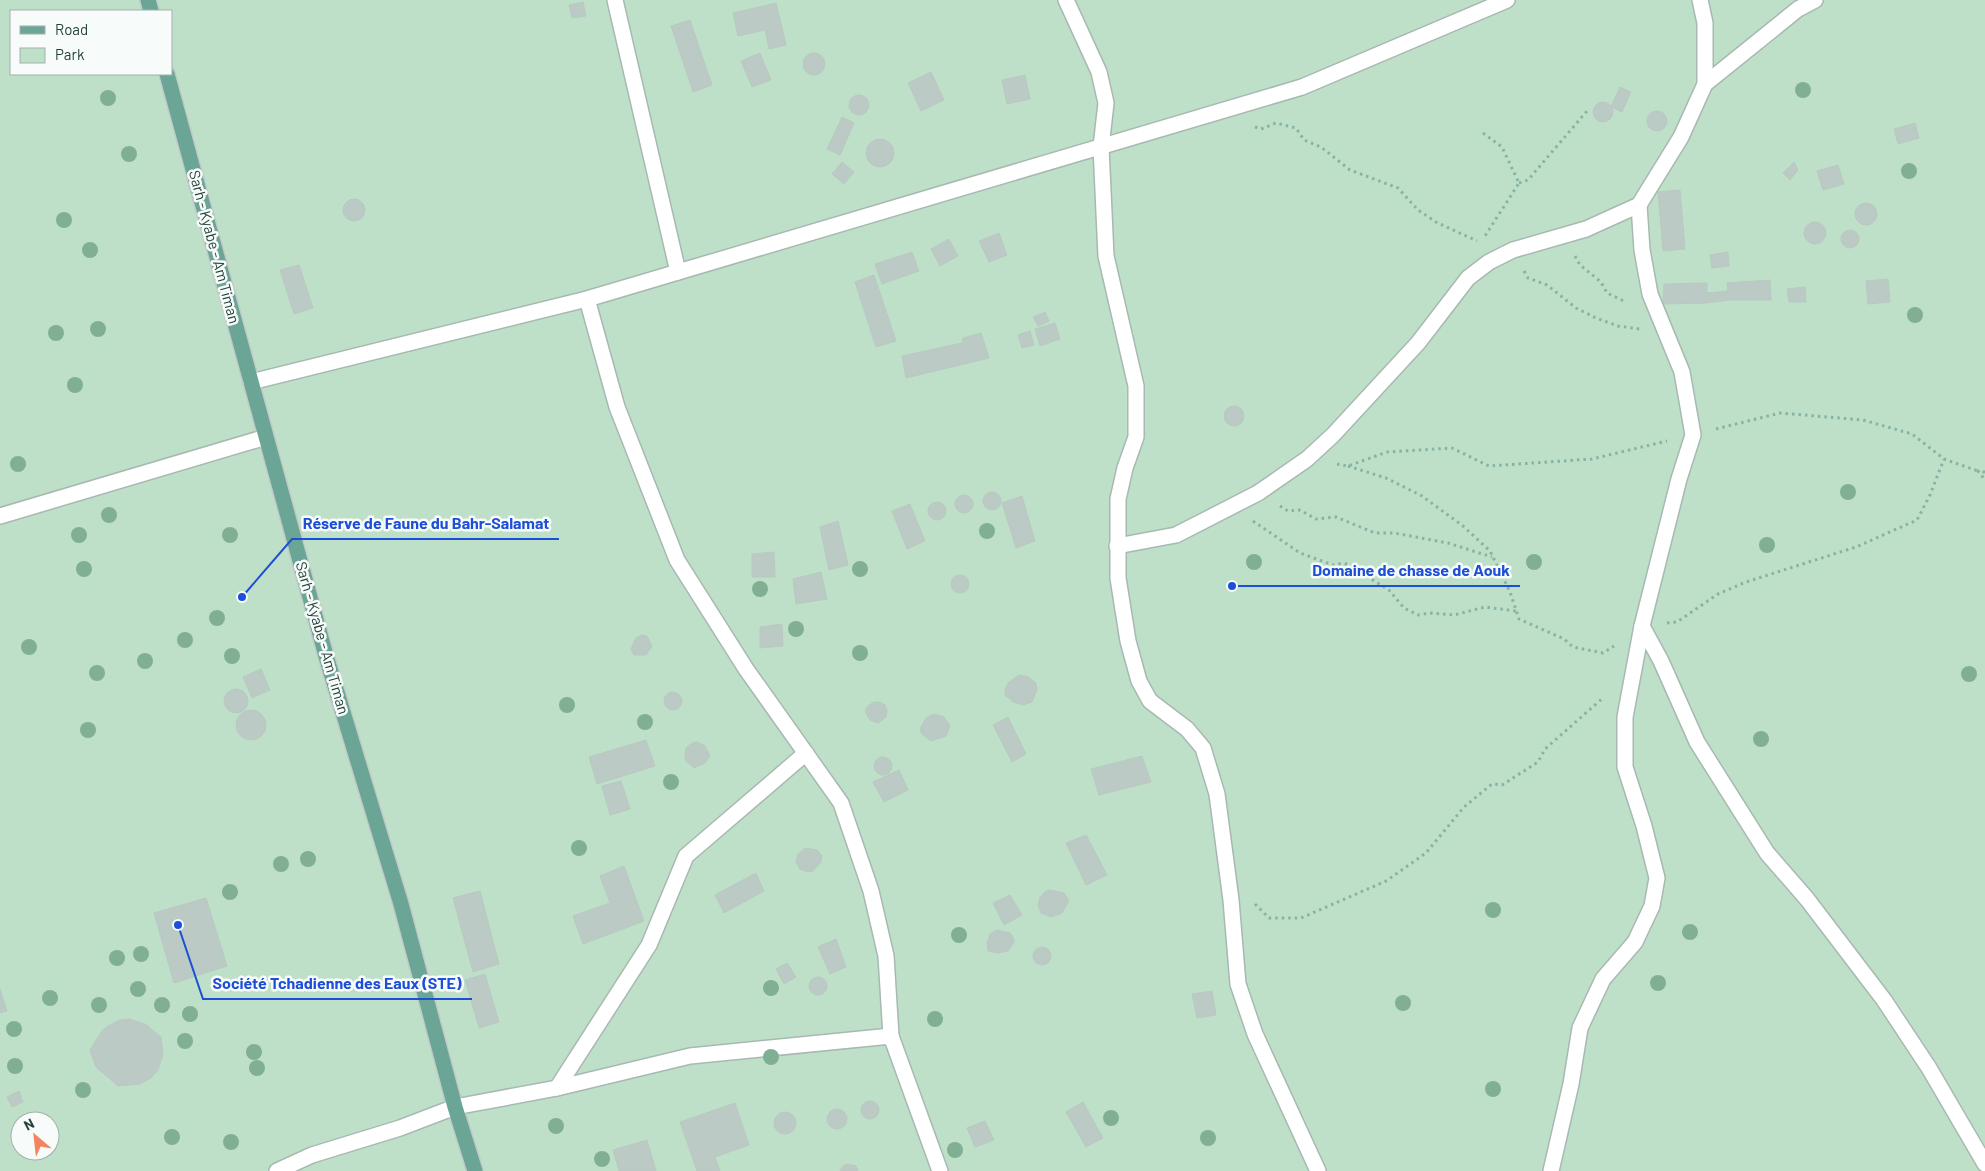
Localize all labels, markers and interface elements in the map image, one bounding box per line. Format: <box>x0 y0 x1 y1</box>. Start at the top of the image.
legend <box>10 10 172 75</box>
text: Road <box>55 20 88 38</box>
text: Park <box>55 45 85 63</box>
street label: Sarh - Kyabe - Am Timan <box>186 168 244 325</box>
callout: Réserve de Faune du Bahr-Salamat <box>292 508 559 539</box>
text: Réserve de Faune du Bahr-Salamat <box>303 513 549 532</box>
callout: Domaine de chasse de Aouk <box>1303 555 1520 586</box>
street label: Sarh - Kyabe - Am Timan <box>293 559 353 716</box>
text: Domaine de chasse de Aouk <box>1312 560 1510 579</box>
callout: Société Tchadienne des Eaux (STE) <box>203 968 472 999</box>
text: Société Tchadienne des Eaux (STE) <box>213 973 462 992</box>
north arrow <box>10 1111 60 1161</box>
text: N <box>21 1114 37 1134</box>

